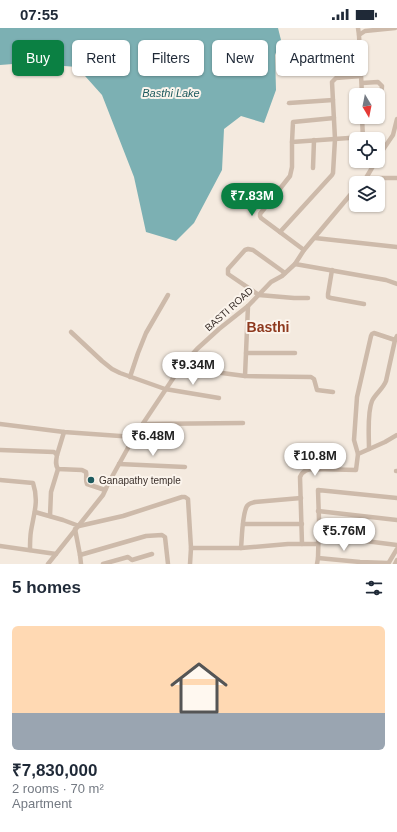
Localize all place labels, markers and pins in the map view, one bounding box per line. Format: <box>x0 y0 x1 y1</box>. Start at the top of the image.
pin: ₹7.83M <box>219 183 285 217</box>
pin: ₹9.34M <box>160 352 226 386</box>
pin: ₹6.48M <box>120 423 186 457</box>
pin: ₹10.8M <box>282 443 348 477</box>
marker: Ganapathy temple <box>86 475 96 485</box>
place label: Ganapathy temple <box>99 475 181 486</box>
pin: ₹5.76M <box>311 518 377 552</box>

